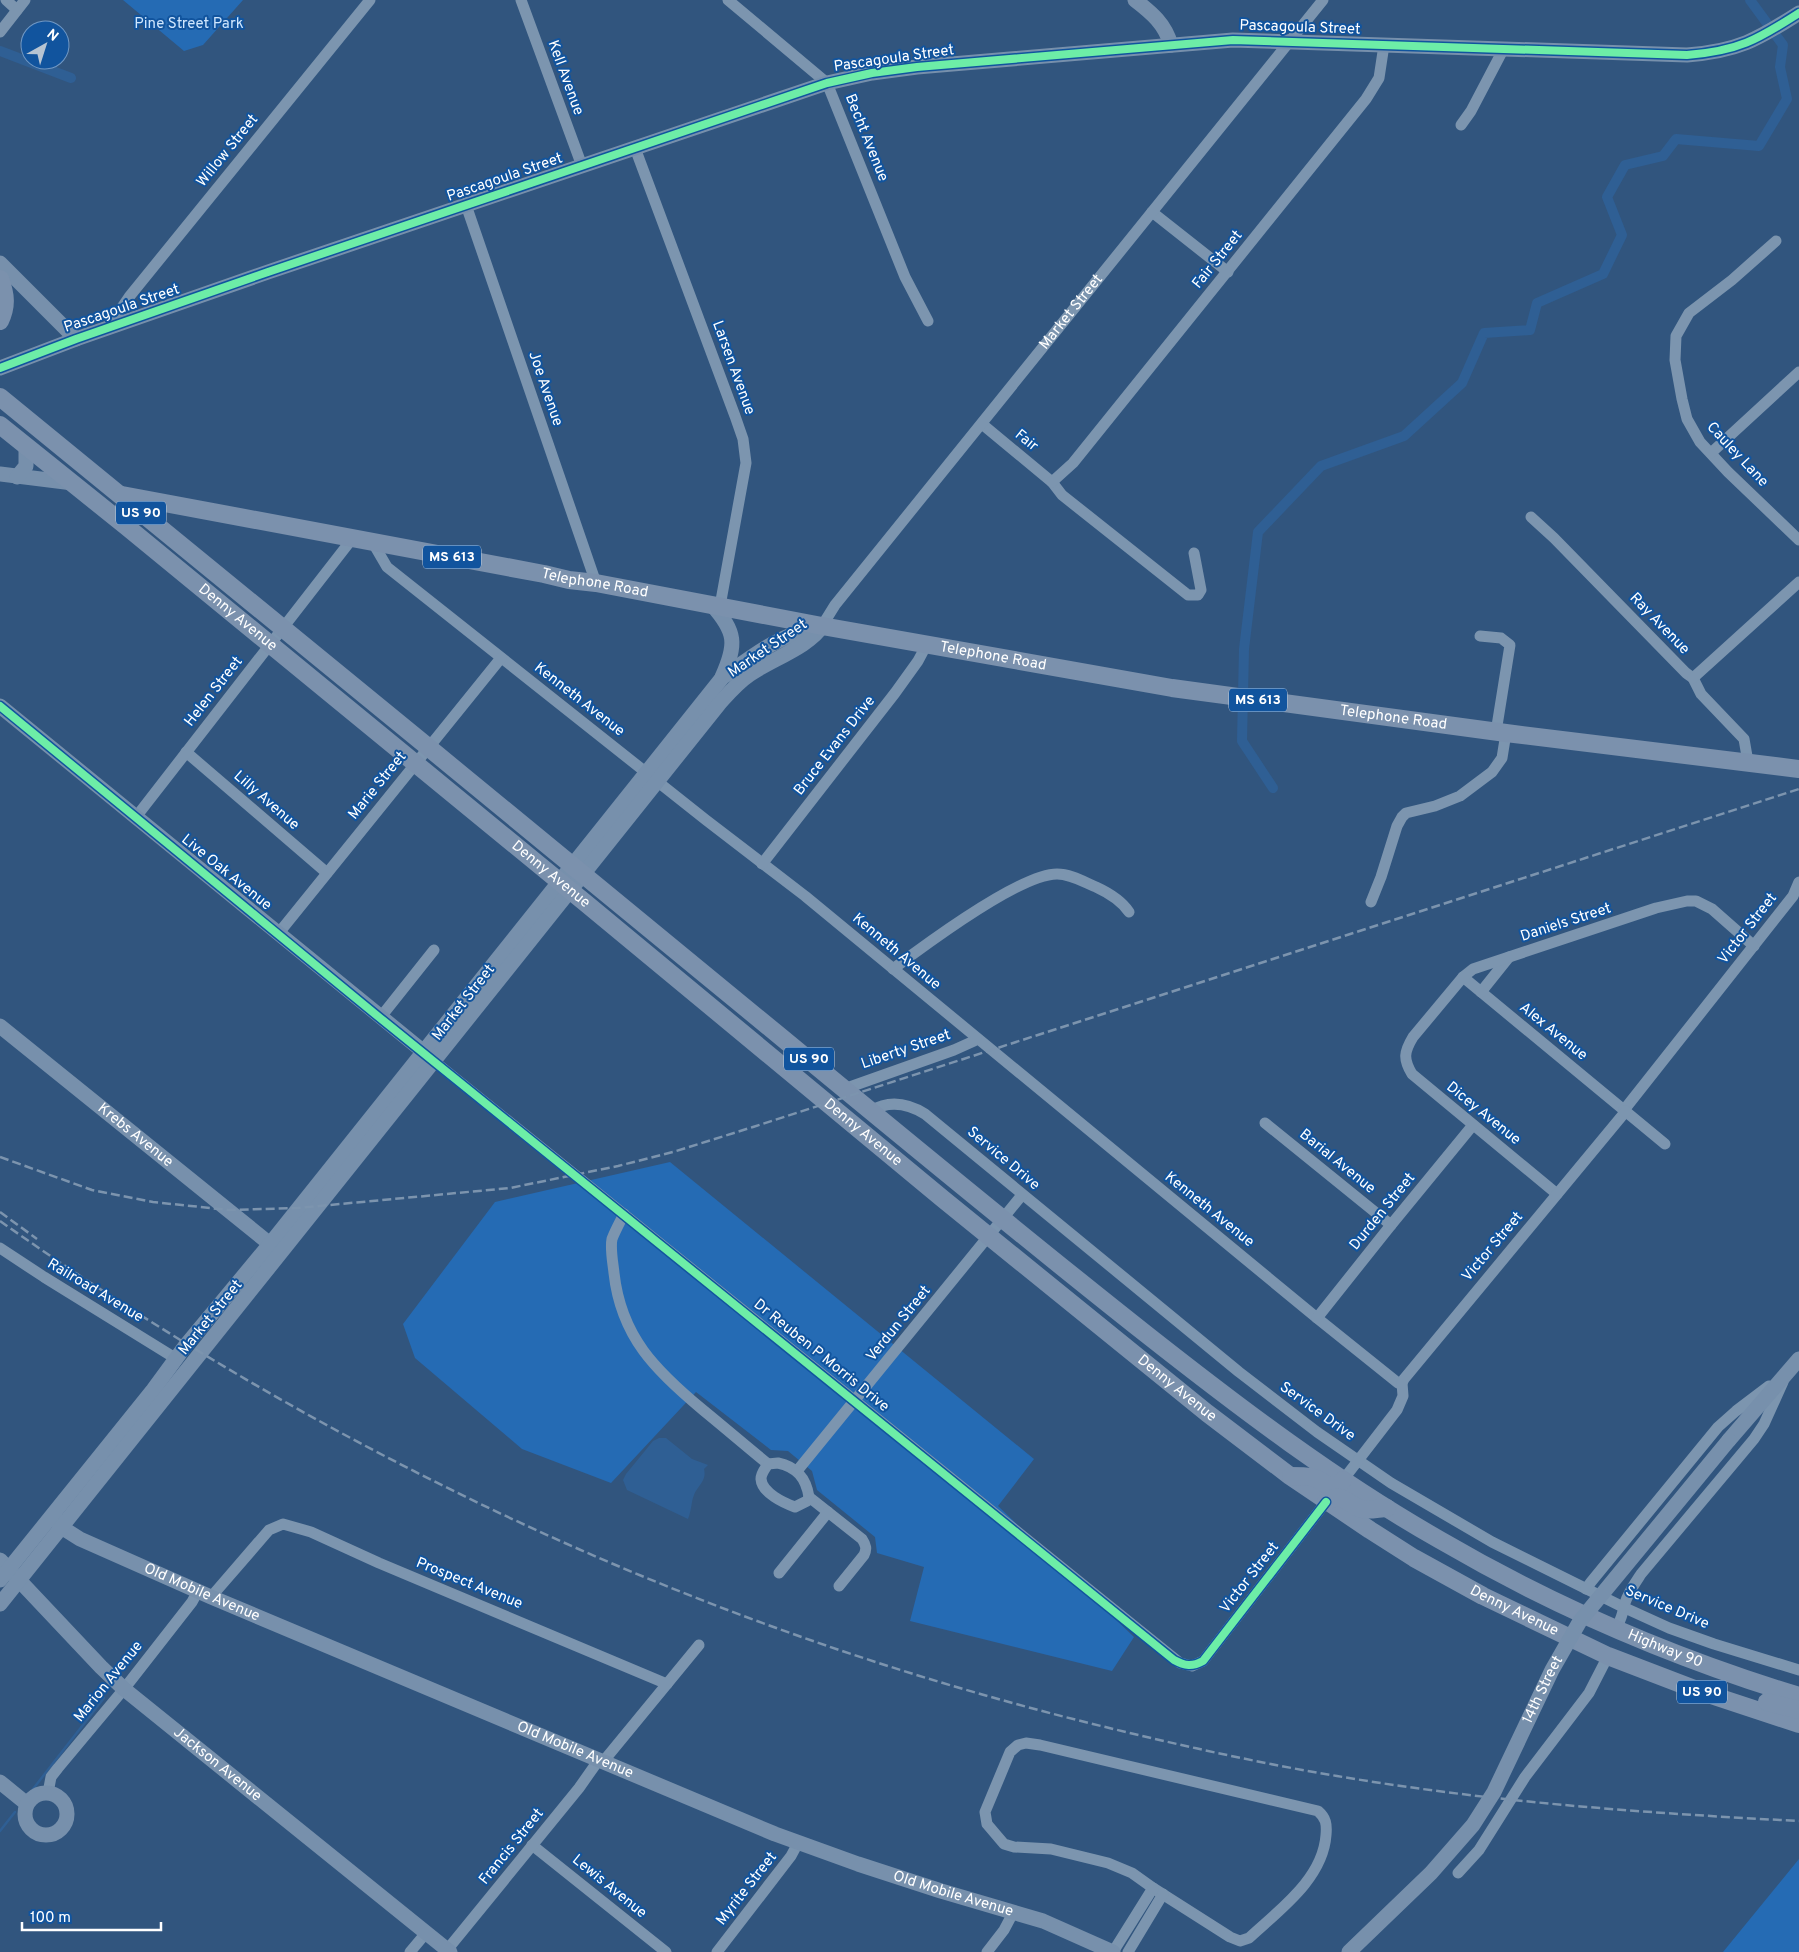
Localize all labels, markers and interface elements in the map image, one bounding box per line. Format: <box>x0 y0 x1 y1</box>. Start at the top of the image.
park label: Pine Street Park <box>134 15 244 34</box>
street label: Pascagoula Street <box>1239 16 1361 40</box>
north arrow <box>20 20 70 70</box>
text: N <box>43 26 61 46</box>
street label: Kell Avenue <box>543 38 587 118</box>
street label: Pascagoula Street <box>833 41 955 77</box>
street label: Becht Avenue <box>840 91 892 185</box>
street label: Willow Street <box>193 111 263 191</box>
street label: Pascagoula Street <box>445 149 565 207</box>
street label: Fair Street <box>1189 227 1247 293</box>
street label: Market Street <box>1035 271 1107 354</box>
street label: Pascagoula Street <box>62 280 182 338</box>
street label: Larsen Avenue <box>707 318 759 418</box>
street label: Joe Avenue <box>523 349 567 429</box>
street label: Cauley Lane <box>1702 418 1772 492</box>
street label: Fair <box>1010 426 1042 456</box>
road number: US 90 <box>116 502 166 524</box>
road number: MS 613 <box>423 546 481 568</box>
street label: Telephone Road <box>539 564 650 602</box>
street label: Denny Avenue <box>194 580 281 656</box>
street label: Ray Avenue <box>1625 589 1693 659</box>
street label: Market Street <box>725 616 811 682</box>
street label: Telephone Road <box>938 638 1048 675</box>
street label: Helen Street <box>181 653 247 731</box>
street label: Kenneth Avenue <box>530 659 628 741</box>
road number: MS 613 <box>1229 688 1287 712</box>
street label: Bruce Evans Drive <box>790 692 880 800</box>
street label: Telephone Road <box>1338 701 1448 734</box>
street label: Marie Street <box>345 748 411 824</box>
street label: Lilly Avenue <box>229 767 303 835</box>
street label: Live Oak Avenue <box>177 831 275 915</box>
street label: Denny Avenue <box>508 837 594 912</box>
street label: Victor Street <box>1714 889 1782 969</box>
street label: Daniels Street <box>1518 899 1614 947</box>
street label: Kenneth Avenue <box>848 909 944 995</box>
street label: Market Street <box>428 961 500 1045</box>
street label: Alex Avenue <box>1515 999 1591 1065</box>
street label: Liberty Street <box>859 1026 953 1074</box>
road number: US 90 <box>784 1048 834 1070</box>
street label: Dicey Avenue <box>1442 1078 1524 1150</box>
street label: Denny Avenue <box>820 1095 906 1171</box>
street label: Krebs Avenue <box>94 1099 177 1172</box>
street label: Service Drive <box>963 1123 1043 1195</box>
street label: Barial Avenue <box>1295 1126 1379 1198</box>
street label: Kenneth Avenue <box>1160 1168 1258 1252</box>
street label: Durden Street <box>1346 1169 1420 1255</box>
street label: Victor Street <box>1458 1208 1528 1286</box>
street label: Railroad Avenue <box>43 1255 147 1327</box>
street label: Market Street <box>175 1277 247 1359</box>
street label: Verdun Street <box>863 1282 935 1366</box>
street label: Dr Reuben P Morris Drive <box>749 1295 893 1417</box>
street label: Denny Avenue <box>1133 1351 1220 1426</box>
street label: Service Drive <box>1275 1378 1359 1446</box>
street label: Victor Street <box>1216 1538 1284 1618</box>
street label: Prospect Avenue <box>413 1554 525 1614</box>
street label: Old Mobile Avenue <box>141 1559 263 1626</box>
street label: Denny Avenue <box>1466 1581 1562 1640</box>
street label: Service Drive <box>1622 1582 1712 1634</box>
street label: Highway 90 <box>1625 1625 1705 1672</box>
street label: Marion Avenue <box>70 1638 148 1726</box>
street label: 14th Street <box>1518 1652 1568 1727</box>
road number: US 90 <box>1677 1680 1727 1704</box>
street label: Old Mobile Avenue <box>514 1717 636 1783</box>
street label: Jackson Avenue <box>169 1723 266 1806</box>
street label: Francis Street <box>475 1805 549 1889</box>
street label: Myrite Street <box>712 1848 782 1930</box>
street label: Lewis Avenue <box>568 1851 650 1923</box>
street label: Old Mobile Avenue <box>891 1867 1016 1921</box>
scale bar <box>22 1900 161 1932</box>
text: 100 m <box>30 1909 71 1928</box>

